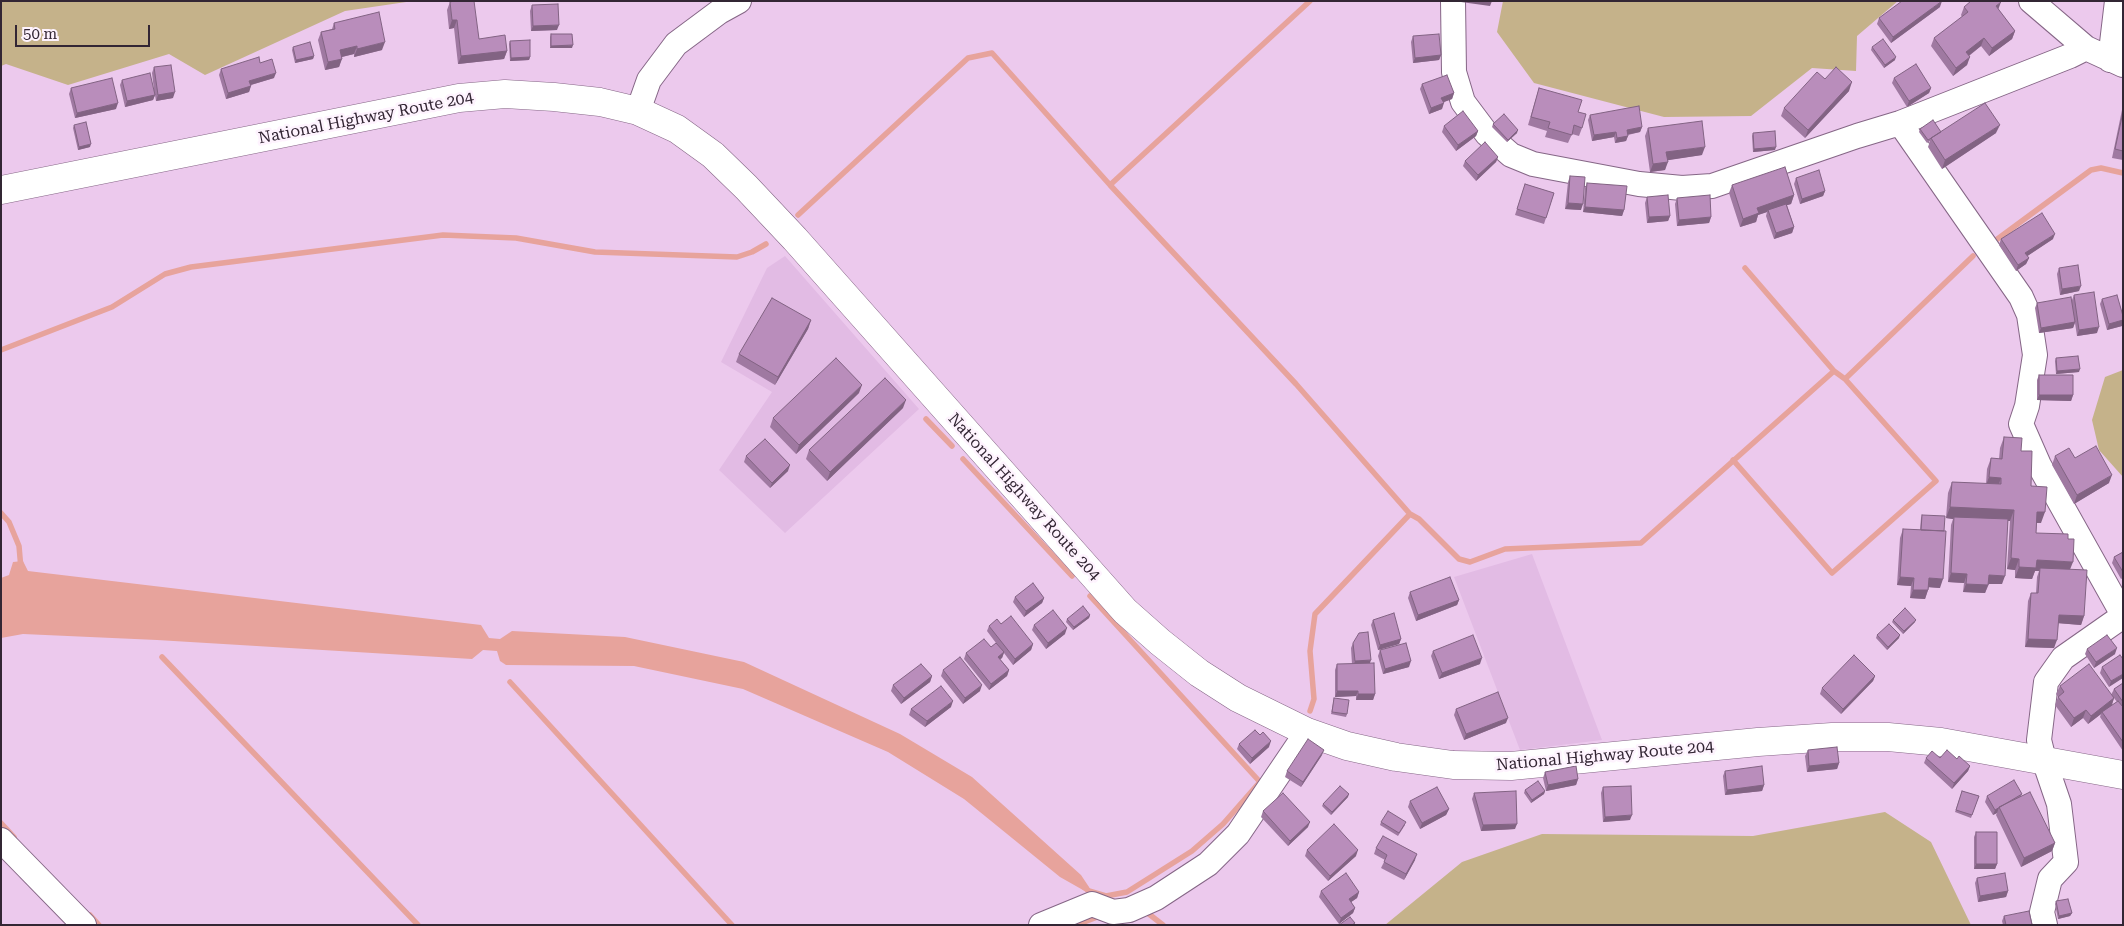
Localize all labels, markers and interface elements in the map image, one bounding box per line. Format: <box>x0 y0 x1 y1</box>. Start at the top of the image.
scale bar <box>18 15 152 47</box>
text: 50 m <box>23 25 57 43</box>
street label: National Highway Route 204 <box>257 88 475 148</box>
street label: National Highway Route 204 <box>944 409 1104 585</box>
street label: National Highway Route 204 <box>1495 737 1715 775</box>

